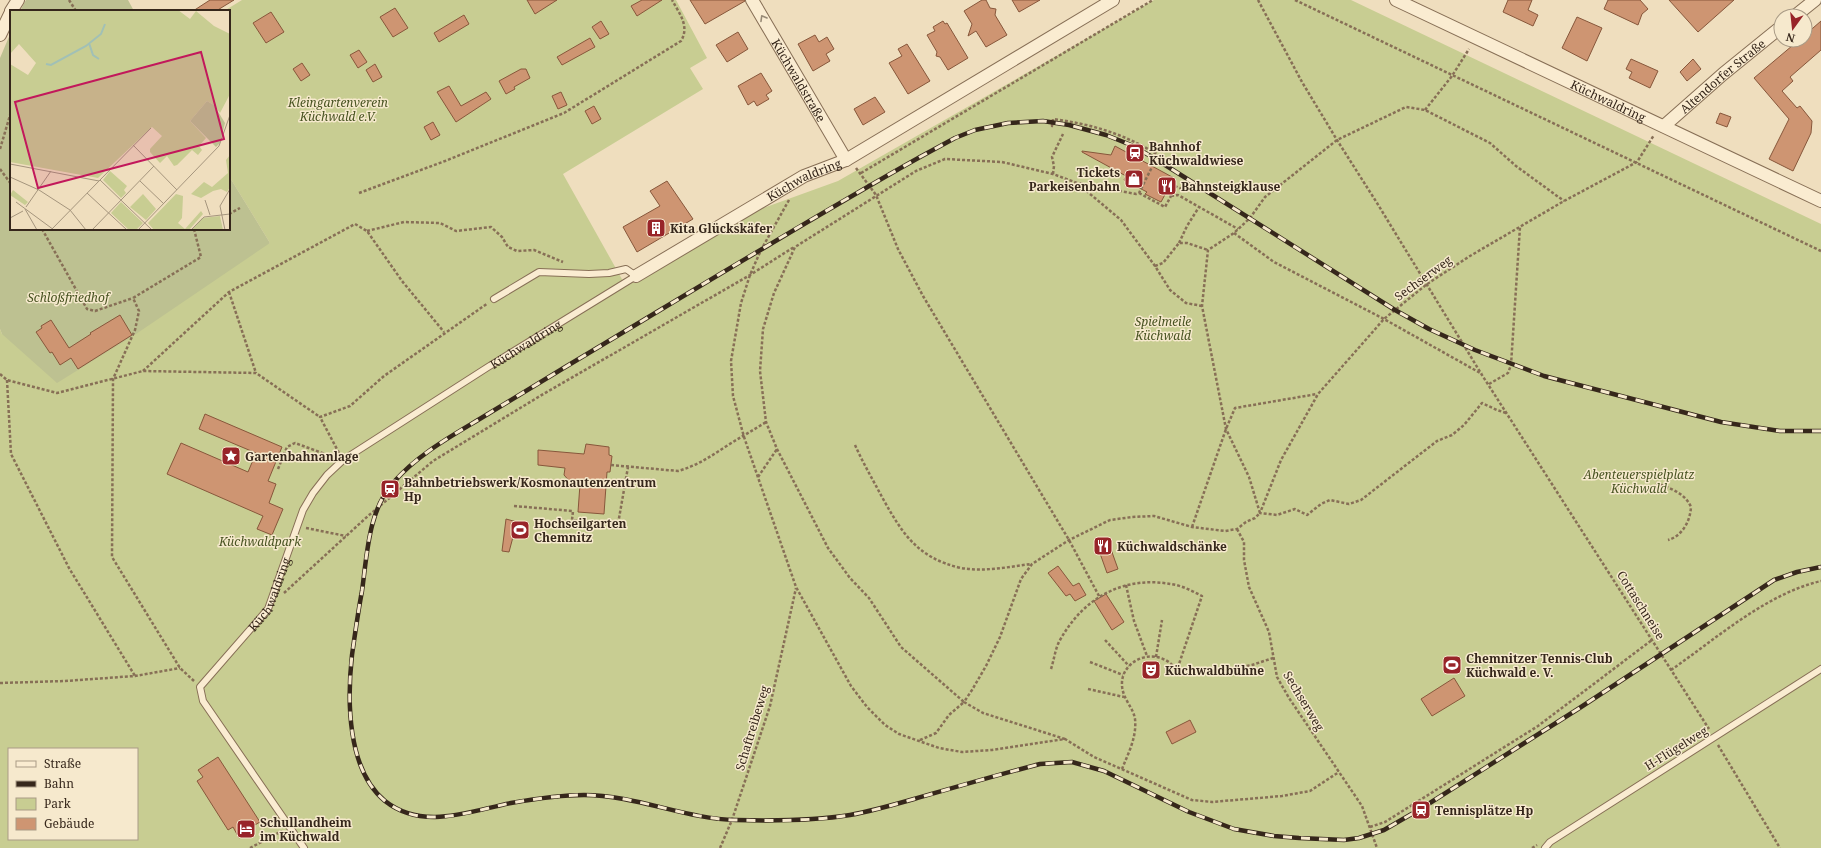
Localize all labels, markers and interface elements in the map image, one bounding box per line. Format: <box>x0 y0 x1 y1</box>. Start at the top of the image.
north arrow <box>1773 8 1813 48</box>
inset map <box>10 10 230 230</box>
one-way arrow <box>760 15 767 22</box>
text: N <box>1784 30 1796 47</box>
street label: Altendorfer Straße <box>1676 35 1769 117</box>
street label: Küchwaldstraße <box>768 36 830 125</box>
street label: Küchwaldring <box>1568 75 1649 126</box>
park label: Kleingartenverein Küchwald e.V. <box>287 94 388 125</box>
place label: Bahnhof Küchwaldwiese <box>1149 138 1244 169</box>
station icon: Bahnhof Küchwaldwiese <box>1124 142 1146 164</box>
street label: Küchwaldring <box>763 154 844 205</box>
place label: Tickets Parkeisenbahn <box>1029 164 1120 195</box>
shop icon: Tickets Parkeisenbahn <box>1123 168 1145 190</box>
restaurant icon: Bahnsteigklause <box>1156 175 1178 197</box>
place label: Bahnsteigklause <box>1181 178 1281 195</box>
building icon: Kita Glückskäfer <box>645 217 667 239</box>
place label: Kita Glückskäfer <box>670 220 773 237</box>
street label: Sechserweg <box>1391 251 1456 305</box>
park label: Schloßfriedhof <box>27 289 111 306</box>
park label: Spielmeile Küchwald <box>1134 313 1191 344</box>
street label: Küchwaldring <box>487 315 565 372</box>
place icon: Gartenbahnanlage <box>220 445 242 467</box>
place label: Gartenbahnanlage <box>245 448 359 465</box>
park label: Abenteuerspielplatz Küchwald <box>1582 466 1695 497</box>
place label: Bahnbetriebswerk/Kosmonautenzentrum Hp <box>404 474 656 505</box>
station icon: Bahnbetriebswerk/Kosmonautenzentrum Hp <box>379 478 401 500</box>
place label: Hochseilgarten Chemnitz <box>534 515 627 546</box>
sports icon: Hochseilgarten Chemnitz <box>509 519 531 541</box>
park label: Küchwaldpark <box>218 533 302 550</box>
restaurant icon: Küchwaldschänke <box>1092 535 1114 557</box>
place label: Küchwaldschänke <box>1117 538 1227 555</box>
street label: Küchwaldring <box>244 554 294 635</box>
street label: Cottaschneise <box>1613 567 1669 643</box>
place label: Chemnitzer Tennis-Club Küchwald e. V. <box>1466 650 1613 681</box>
sports icon: Chemnitzer Tennis-Club Küchwald e. V. <box>1441 654 1463 676</box>
theatre icon: Küchwaldbühne <box>1140 659 1162 681</box>
place label: Küchwaldbühne <box>1165 662 1264 679</box>
street label: Sechserweg <box>1279 668 1329 735</box>
street label: Schaftreibeweg <box>731 683 773 773</box>
street label: H-Flügelweg <box>1641 722 1711 774</box>
legend <box>8 748 138 840</box>
text: Straße <box>44 755 81 772</box>
text: Bahn <box>44 775 74 792</box>
text: Park <box>44 795 72 812</box>
station icon: Tennisplätze Hp <box>1410 799 1432 821</box>
place label: Tennisplätze Hp <box>1435 802 1533 819</box>
place label: Schullandheim im Küchwald <box>260 814 352 845</box>
text: Gebäude <box>44 815 95 832</box>
hotel icon: Schullandheim im Küchwald <box>235 818 257 840</box>

